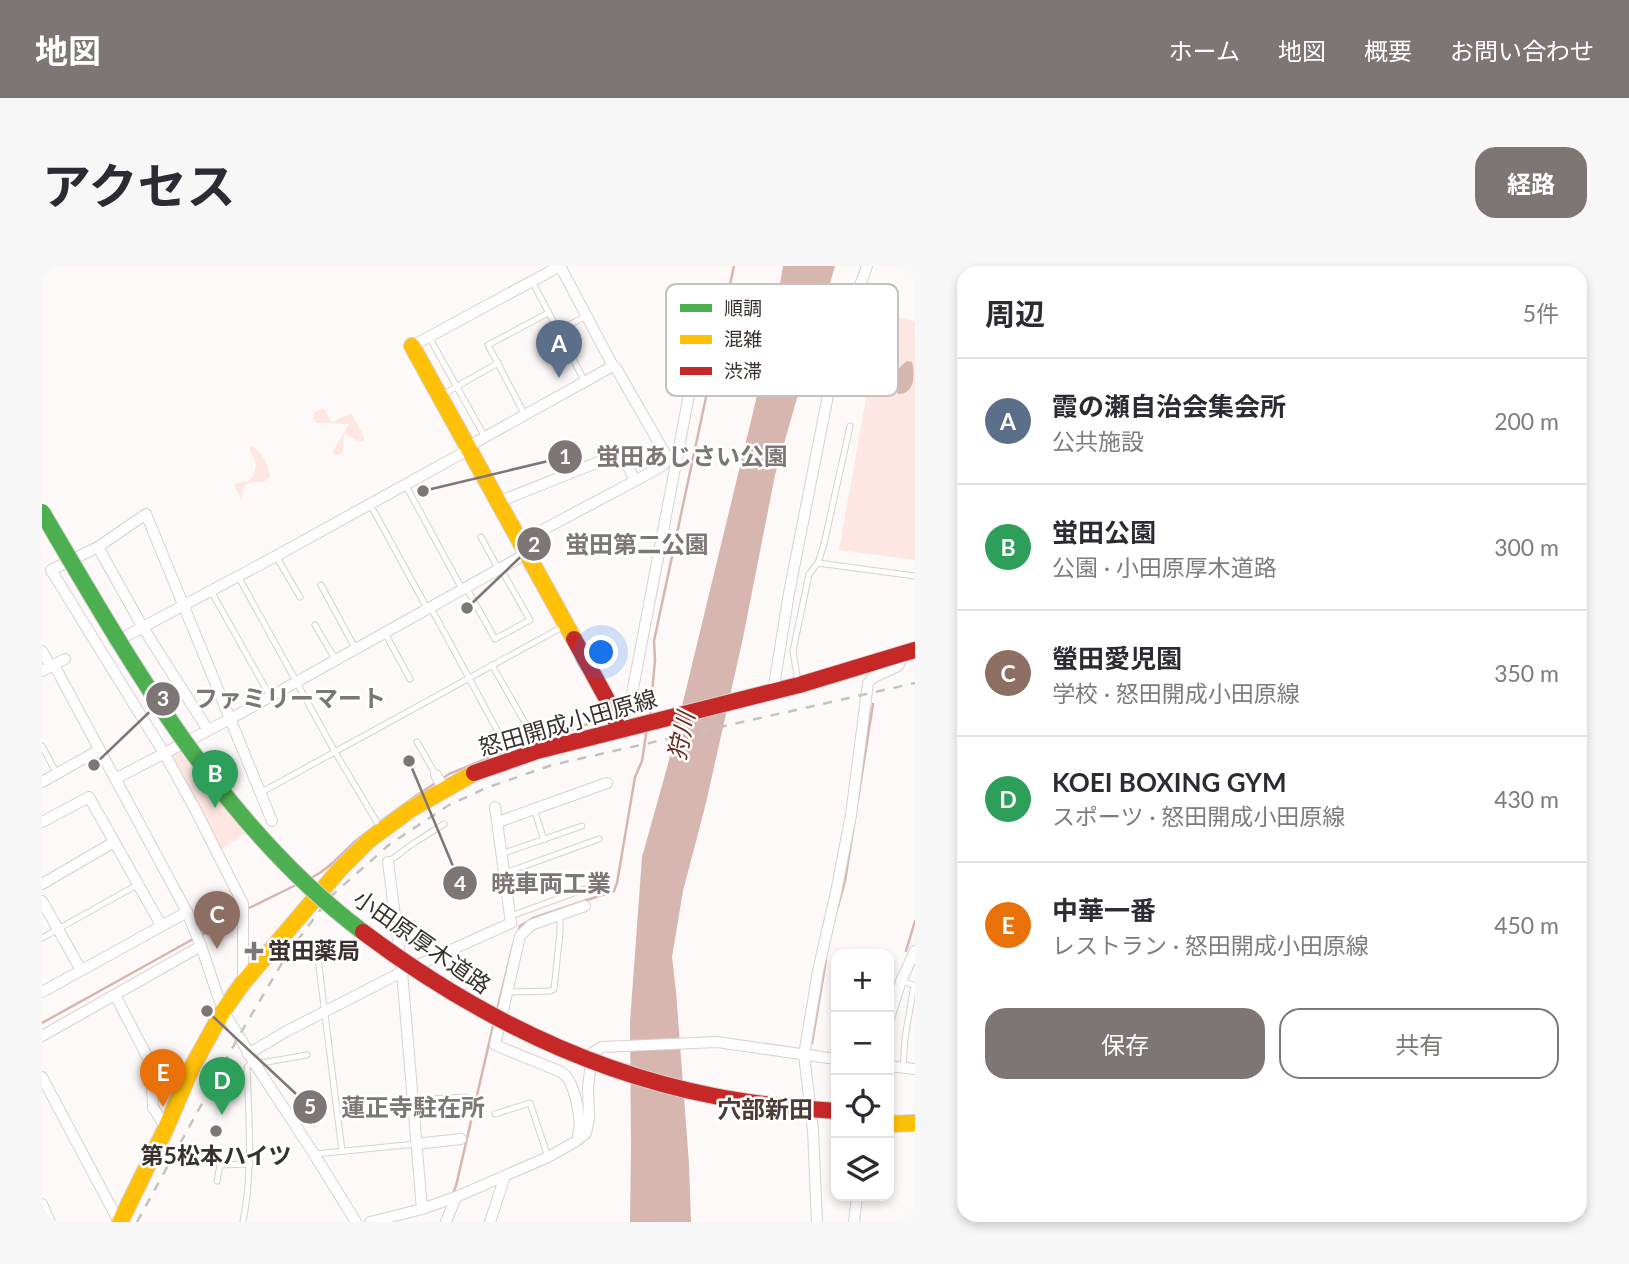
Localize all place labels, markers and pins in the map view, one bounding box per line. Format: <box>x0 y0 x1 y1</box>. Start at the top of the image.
pin: A <box>536 320 582 378</box>
callout: 蛍田あじさい公園 <box>547 434 802 479</box>
callout: 蛍田第二公園 <box>516 522 723 567</box>
callout: ファミリーマート <box>145 676 400 721</box>
pin: B <box>192 750 238 808</box>
callout: 暁車両工業 <box>442 861 625 906</box>
pin: C <box>194 891 240 949</box>
place label: 蛍田薬局 <box>268 936 360 964</box>
marker: 蛍田薬局 <box>246 943 262 959</box>
pin: E <box>140 1049 186 1107</box>
pin: D <box>199 1057 245 1115</box>
callout: 蓮正寺駐在所 <box>292 1085 499 1130</box>
marker: 第5松本ハイツ <box>208 1123 224 1139</box>
place label: 第5松本ハイツ <box>141 1141 291 1169</box>

